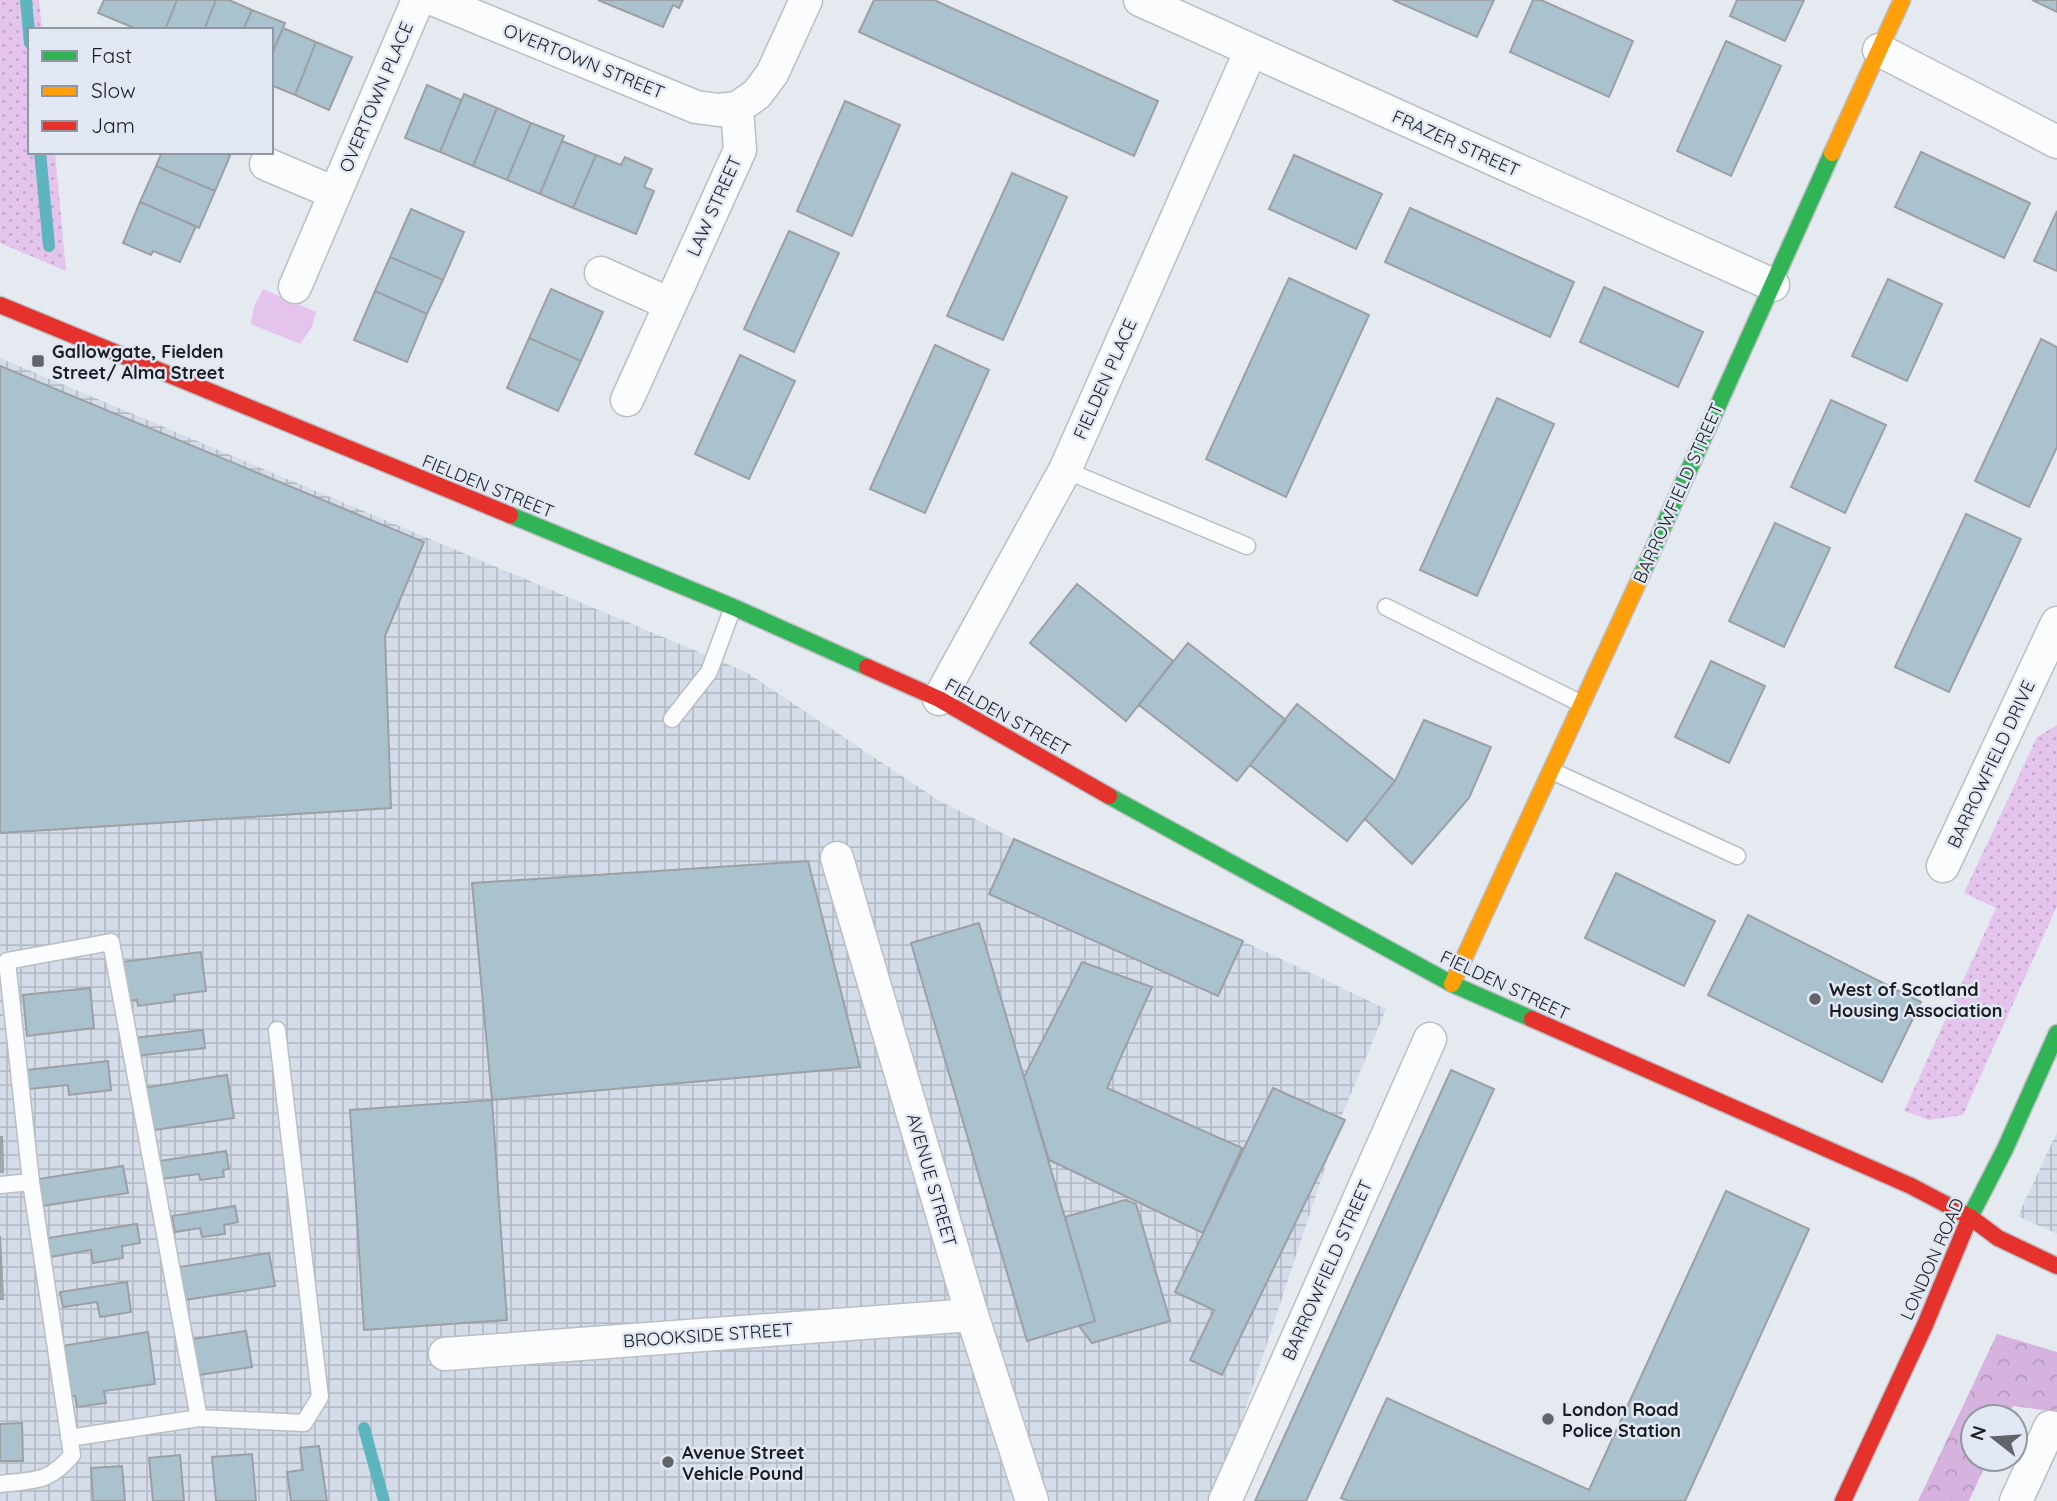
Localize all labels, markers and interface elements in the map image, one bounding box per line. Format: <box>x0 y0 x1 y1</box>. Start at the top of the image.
street label: OVERTOWN PLACE <box>334 18 418 176</box>
street label: OVERTOWN STREET <box>500 18 668 104</box>
legend <box>28 28 273 154</box>
text: Fast <box>91 42 132 68</box>
text: Slow <box>91 77 136 103</box>
street label: FRAZER STREET <box>1389 105 1523 181</box>
text: Jam <box>91 112 135 138</box>
street label: LAW STREET <box>682 152 746 260</box>
street label: FIELDEN PLACE <box>1068 315 1142 443</box>
place label: Gallowgate, Fielden Street/ Alma Street <box>52 340 225 384</box>
marker: Gallowgate, Fielden Street/ Alma Street <box>30 353 46 369</box>
street label: BARROWFIELD STREET <box>1628 399 1728 587</box>
street label: FIELDEN STREET <box>419 449 557 523</box>
street label: FIELDEN STREET <box>941 673 1075 761</box>
street label: BARROWFIELD DRIVE <box>1942 676 2040 852</box>
street label: FIELDEN STREET <box>1437 945 1573 1025</box>
place label: West of Scotland Housing Association <box>1829 978 2002 1022</box>
marker: West of Scotland Housing Association <box>1807 991 1823 1007</box>
street label: AVENUE STREET <box>902 1111 962 1249</box>
street label: BARROWFIELD STREET <box>1277 1176 1377 1364</box>
street label: LONDON ROAD <box>1895 1194 1969 1324</box>
street label: BROOKSIDE STREET <box>622 1318 794 1352</box>
place label: London Road Police Station <box>1562 1398 1681 1442</box>
north arrow <box>1959 1403 2029 1473</box>
marker: London Road Police Station <box>1540 1411 1556 1427</box>
text: N <box>1964 1423 1991 1443</box>
place label: Avenue Street Vehicle Pound <box>682 1441 805 1485</box>
marker: Avenue Street Vehicle Pound <box>660 1454 676 1470</box>

